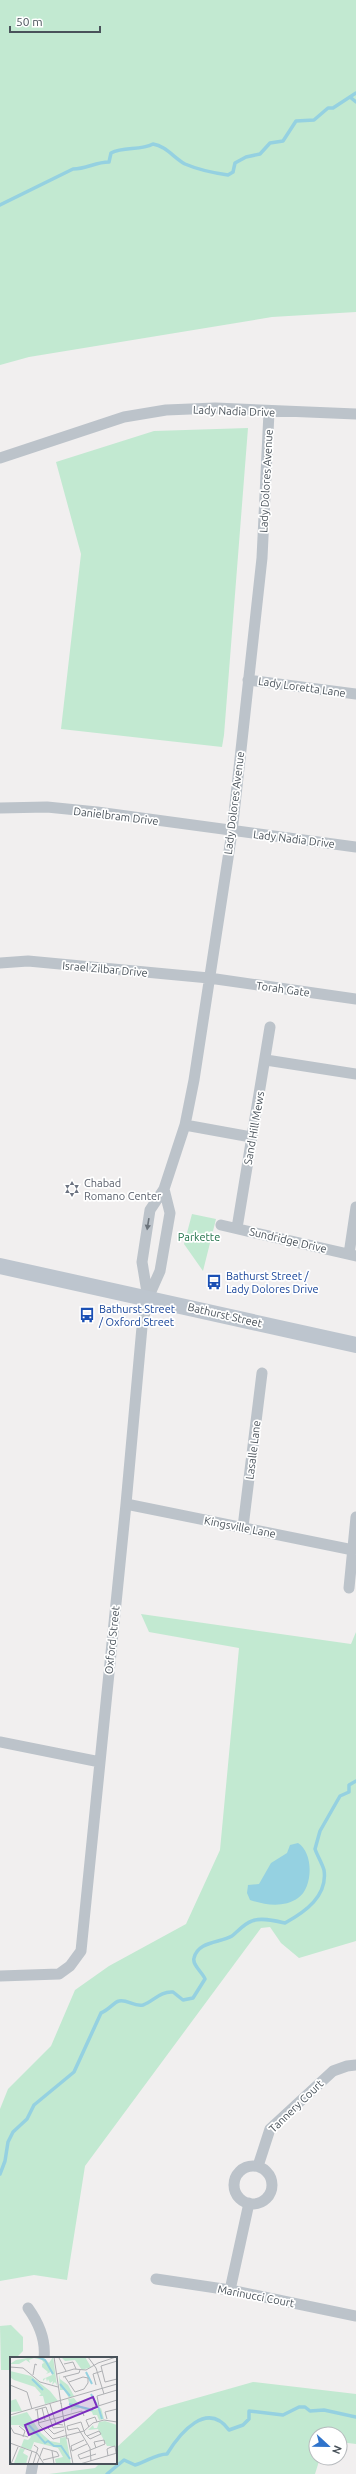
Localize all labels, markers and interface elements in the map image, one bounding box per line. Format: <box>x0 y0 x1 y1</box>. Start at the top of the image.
scale bar <box>10 8 100 34</box>
text: 50 m <box>16 15 43 28</box>
street label: Lady Nadia Drive <box>193 404 275 418</box>
street label: Lady Dolores Avenue <box>257 429 275 533</box>
street label: Lady Loretta Lane <box>257 675 347 699</box>
street label: Lady Dolores Avenue <box>222 751 246 855</box>
street label: Danielbram Drive <box>73 805 159 827</box>
street label: Lady Nadia Drive <box>252 828 336 850</box>
street label: Israel Zilbar Drive <box>62 959 148 979</box>
street label: Torah Gate <box>255 979 311 999</box>
street label: Sand Hill Mews <box>242 1090 266 1166</box>
place label: Chabad Romano Center <box>84 1177 162 1202</box>
synagogue icon: Chabad Romano Center <box>63 1180 81 1198</box>
one-way arrow <box>145 1218 151 1230</box>
street label: Sundridge Drive <box>248 1225 328 1255</box>
park label: Parkette <box>178 1231 220 1243</box>
place label: Bathurst Street / Lady Dolores Drive <box>226 1270 319 1295</box>
bus stop icon: Bathurst Street / Lady Dolores Drive <box>205 1273 223 1291</box>
street label: Bathurst Street <box>187 1301 264 1330</box>
place label: Bathurst Street / Oxford Street <box>98 1303 176 1328</box>
bus stop icon: Bathurst Street / Oxford Street <box>78 1306 96 1324</box>
street label: Lasalle Lane <box>243 1420 263 1480</box>
street label: Kingsville Lane <box>203 1514 277 1540</box>
street label: Oxford Street <box>102 1605 122 1675</box>
street label: Tannery Court <box>267 2077 326 2135</box>
street label: Marinucci Court <box>217 2283 296 2309</box>
inset map <box>10 2357 117 2464</box>
north arrow <box>308 2426 348 2466</box>
text: N <box>330 2444 344 2456</box>

